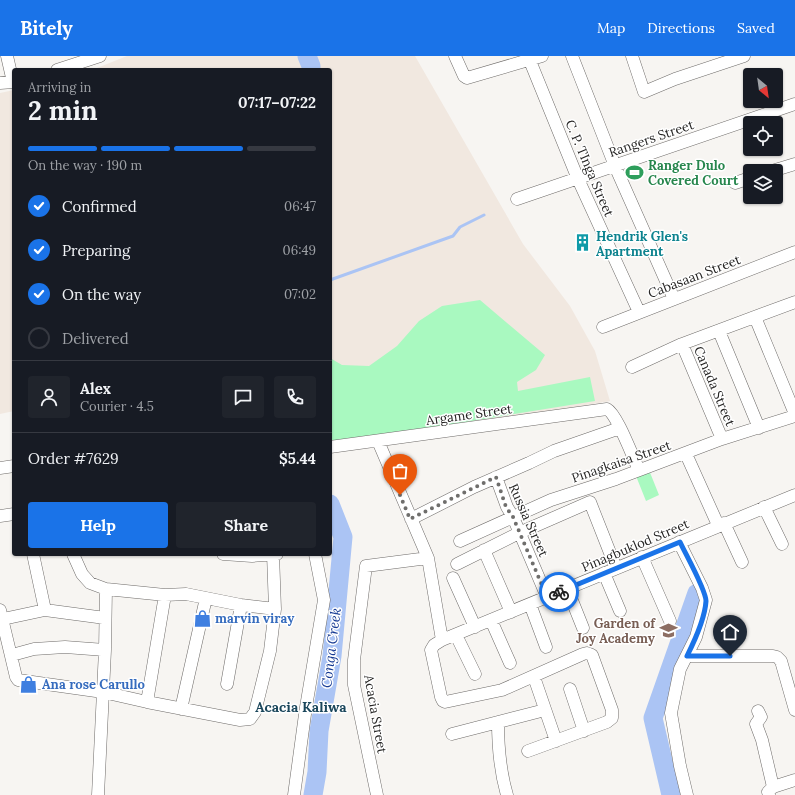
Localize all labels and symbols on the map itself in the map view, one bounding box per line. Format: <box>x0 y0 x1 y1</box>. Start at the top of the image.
north arrow <box>743 68 783 108</box>
street label: Rangers Street <box>606 116 696 161</box>
street label: C. P. TInga Street <box>561 117 618 219</box>
place label: Ranger Dulo Covered Court <box>648 157 739 189</box>
sports icon: Ranger Dulo Covered Court <box>625 162 645 182</box>
place label: Hendrik Glen's Apartment <box>596 228 688 260</box>
building icon: Hendrik Glen's Apartment <box>573 233 593 253</box>
street label: Cabasaan Street <box>646 251 743 302</box>
street label: Canada Street <box>690 344 739 429</box>
street label: Argame Street <box>424 400 513 429</box>
street label: Pinagkaisa Street <box>569 437 673 486</box>
pin <box>383 454 417 495</box>
street label: Russia Street <box>505 481 552 560</box>
street label: Pinagbuklod Street <box>579 515 692 576</box>
courier <box>539 572 579 612</box>
water label: Conga Creek <box>317 607 345 689</box>
shop icon: marvin viray <box>192 608 212 628</box>
place label: marvin viray <box>215 610 295 627</box>
place label: Garden of Joy Academy <box>576 615 656 647</box>
pin <box>713 615 747 656</box>
school or university icon: Garden of Joy Academy <box>658 620 678 640</box>
street label: Acacia Street <box>360 673 391 755</box>
shop icon: Ana rose Carullo <box>19 674 39 694</box>
place label: Ana rose Carullo <box>42 676 145 693</box>
district label: Acacia Kaliwa <box>255 698 347 716</box>

